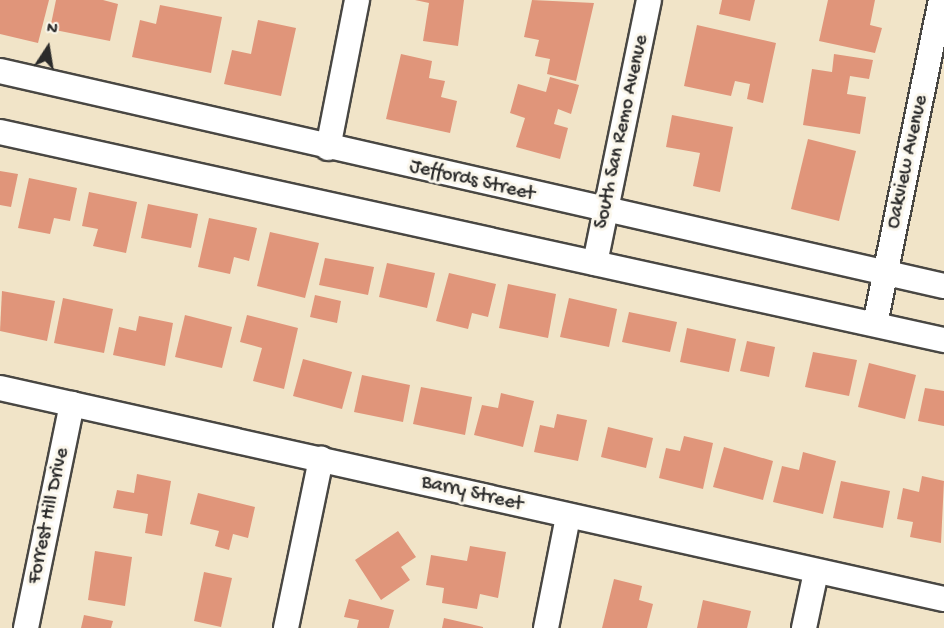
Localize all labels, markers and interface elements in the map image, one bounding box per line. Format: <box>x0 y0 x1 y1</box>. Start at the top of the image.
north arrow <box>18 18 78 78</box>
text: N <box>45 20 59 40</box>
street label: South San Remo Avenue <box>590 33 654 231</box>
street label: Oakview Avenue <box>882 93 934 231</box>
street label: Jeffords Street <box>407 155 537 207</box>
street label: Forrest Hill Drive <box>23 446 75 586</box>
street label: Barry Street <box>419 471 525 517</box>

